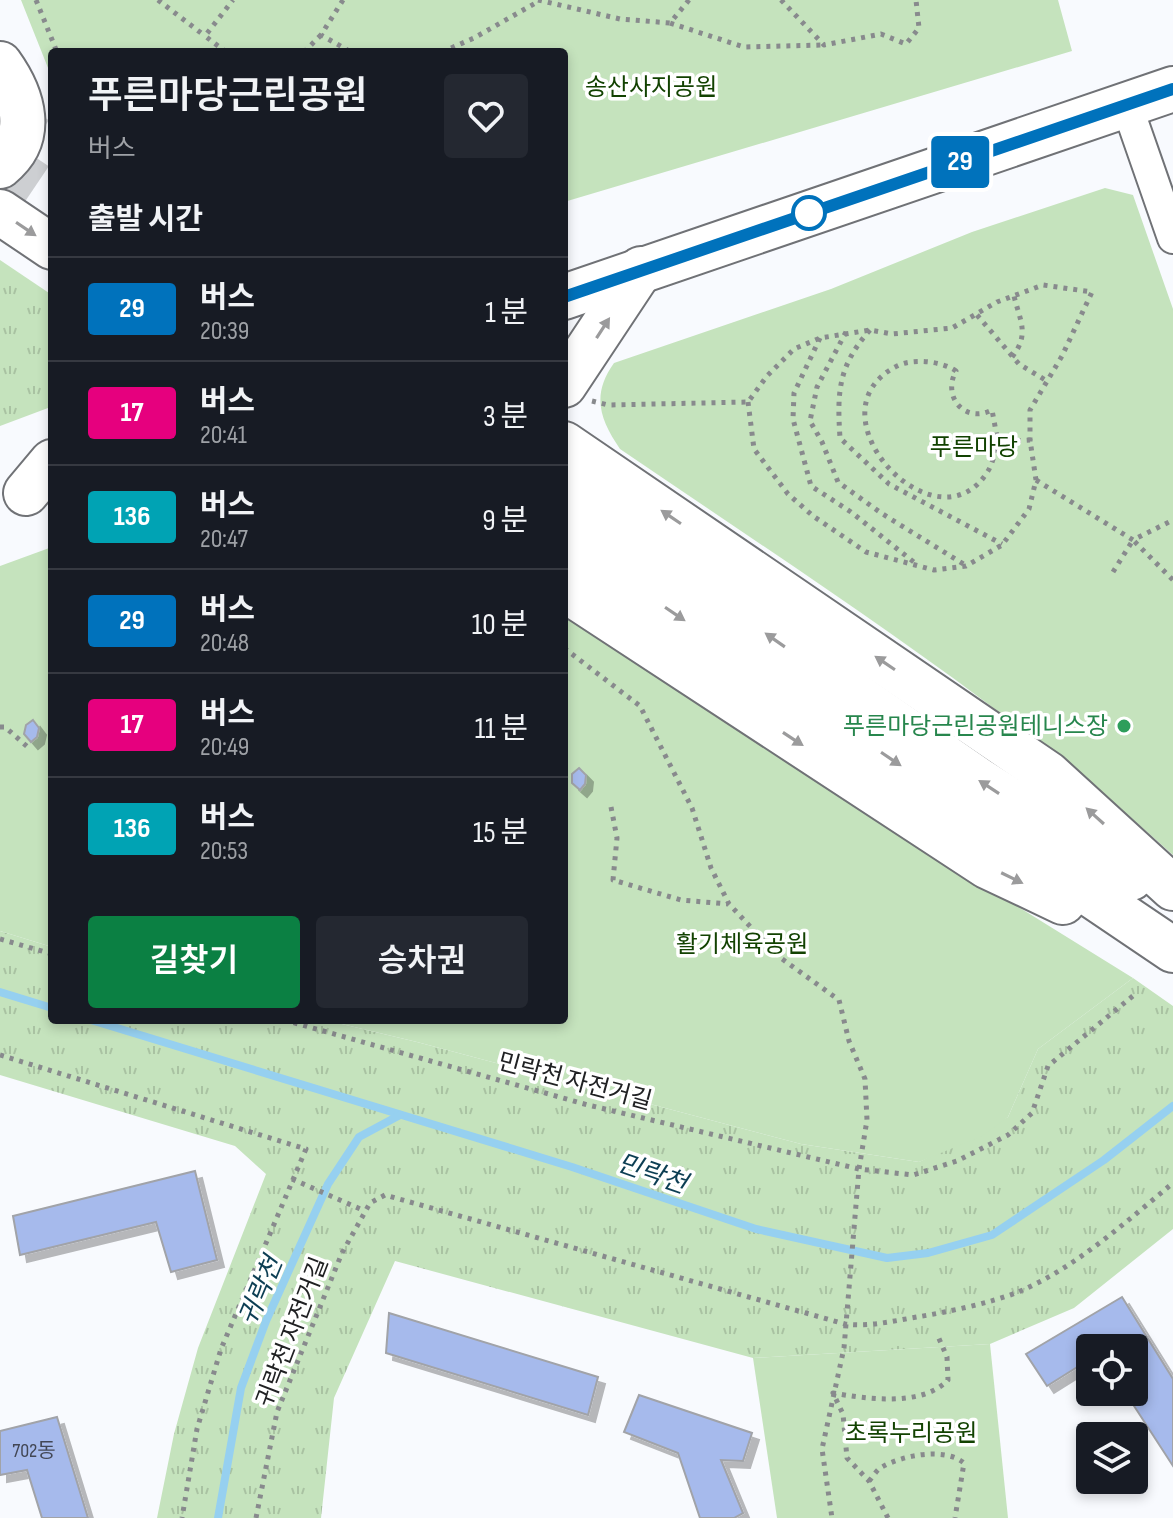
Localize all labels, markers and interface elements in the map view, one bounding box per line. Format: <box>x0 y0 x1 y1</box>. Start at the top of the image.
park label: 송산사지공원 <box>585 73 717 102</box>
text: 푸른마당근린공원 <box>88 74 368 119</box>
button: heart <box>444 74 528 158</box>
text: 버스 <box>88 134 136 165</box>
line badge: 29 <box>924 136 996 188</box>
text: 29 <box>947 145 973 178</box>
unlabelled marker <box>792 196 826 230</box>
text: 출발 시간 <box>88 202 203 238</box>
one-way arrow <box>15 222 37 236</box>
text: 버스 <box>200 280 255 316</box>
text: 29 <box>119 292 145 325</box>
text: 1 분 <box>485 295 528 331</box>
text: 20:39 <box>200 316 249 347</box>
one-way arrow <box>596 317 611 338</box>
text: 버스 <box>200 384 255 420</box>
text: 17 <box>121 396 144 429</box>
text: 3 분 <box>483 399 528 435</box>
text: 20:41 <box>200 420 247 451</box>
park label: 푸른마당 <box>930 433 1018 462</box>
text: 버스 <box>200 488 255 524</box>
text: 136 <box>114 500 150 533</box>
text: 9 분 <box>482 503 528 539</box>
one-way arrow <box>660 509 681 524</box>
text: 20:47 <box>200 524 248 555</box>
text: 버스 <box>200 592 255 628</box>
text: 29 <box>119 604 145 637</box>
one-way arrow <box>664 606 686 621</box>
text: 10 분 <box>472 607 528 643</box>
text: 20:48 <box>200 628 249 659</box>
one-way arrow <box>765 633 786 648</box>
one-way arrow <box>875 656 896 671</box>
text: 버스 <box>200 696 255 732</box>
text: 17 <box>121 708 144 741</box>
text: 11 분 <box>475 711 528 747</box>
place label: 푸른마당근린공원테니스장 <box>843 712 1108 741</box>
marker: 푸른마당근린공원테니스장 <box>1115 717 1133 735</box>
one-way arrow <box>782 731 804 746</box>
text: 20:49 <box>200 732 249 763</box>
one-way arrow <box>880 752 901 767</box>
one-way arrow <box>979 780 1000 795</box>
text: 버스 <box>200 800 255 836</box>
one-way arrow <box>1085 808 1104 826</box>
text: 136 <box>114 812 150 845</box>
text: 15 분 <box>473 815 528 851</box>
text: 20:53 <box>200 836 248 867</box>
one-way arrow <box>1001 871 1024 885</box>
button: 길찾기 <box>88 916 300 1008</box>
button: 승차권 <box>316 916 528 1008</box>
park label: 활기체육공원 <box>676 930 808 959</box>
street label: 민락천 자전거길 <box>495 1047 655 1116</box>
water label: 민락천 <box>613 1148 693 1202</box>
water label: 귀락천 <box>233 1250 291 1331</box>
street label: 귀락천 자전거길 <box>251 1253 334 1411</box>
map controls <box>1076 1334 1148 1494</box>
button: locate <box>1076 1334 1148 1406</box>
park label: 초록누리공원 <box>845 1419 977 1448</box>
button: layers <box>1076 1422 1148 1494</box>
house number: 702동 <box>12 1439 56 1463</box>

